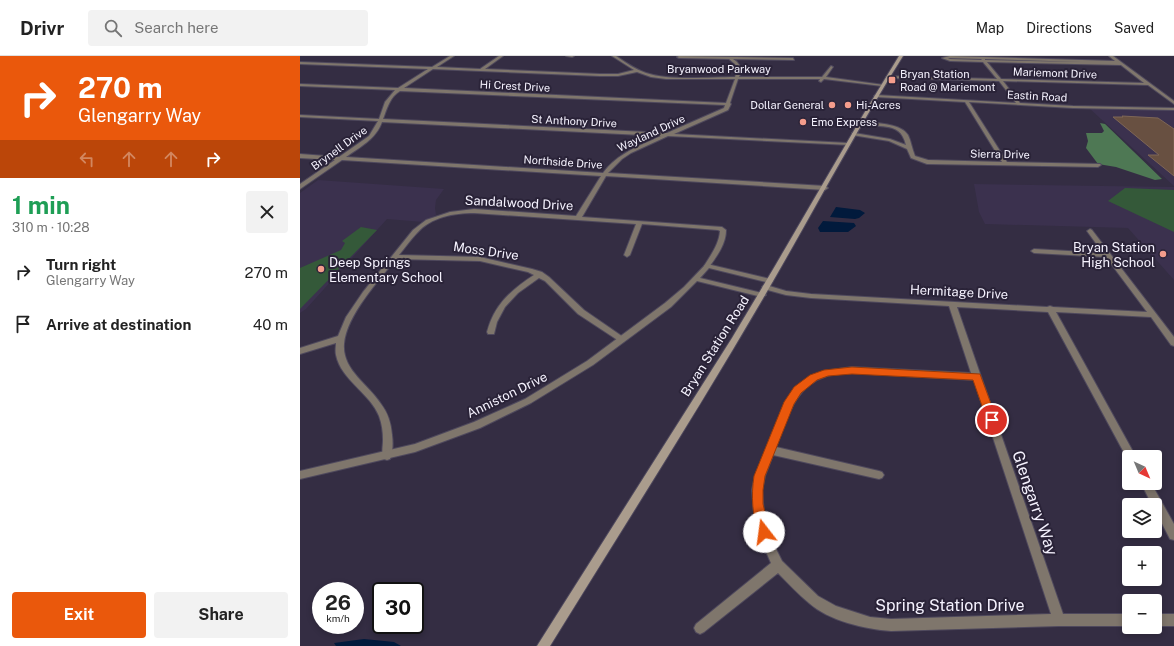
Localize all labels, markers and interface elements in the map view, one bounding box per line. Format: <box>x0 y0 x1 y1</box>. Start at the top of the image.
search box <box>88 10 368 46</box>
text: Drivr <box>20 17 64 39</box>
icon: search <box>102 17 124 39</box>
text: Search here <box>134 19 219 36</box>
text: Map <box>976 20 1004 36</box>
text: Directions <box>1026 20 1092 36</box>
text: Saved <box>1114 20 1154 36</box>
street label: Bryanwood Parkway <box>667 63 771 75</box>
street label: Mariemont Drive <box>1013 66 1097 80</box>
place label: Bryan Station Road @ Mariemont <box>900 68 996 93</box>
text: 270 m <box>78 71 162 104</box>
icon: right <box>12 72 64 124</box>
marker: Bryan Station Road @ Mariemont <box>887 75 897 85</box>
street label: Hi Crest Drive <box>479 78 551 94</box>
street label: Eastin Road <box>1007 88 1067 104</box>
place label: Dollar General <box>750 99 824 111</box>
place label: Hi-Acres <box>856 99 901 111</box>
marker: Dollar General <box>827 100 837 110</box>
marker: Hi-Acres <box>843 100 853 110</box>
text: Glengarry Way <box>78 105 201 126</box>
street label: Wayland Drive <box>615 112 687 154</box>
street label: St Anthony Drive <box>531 113 617 129</box>
place label: Emo Express <box>811 116 877 128</box>
marker: Emo Express <box>798 117 808 127</box>
street label: Brynell Drive <box>309 124 369 172</box>
street label: Sierra Drive <box>970 147 1030 161</box>
icon: left <box>76 148 98 170</box>
icon: ahead <box>118 148 140 170</box>
icon: ahead <box>160 148 182 170</box>
icon: right <box>202 148 224 170</box>
street label: Northside Drive <box>523 153 603 171</box>
text: 1 min <box>12 191 70 219</box>
button: close <box>246 191 288 233</box>
street label: Sandalwood Drive <box>464 193 574 213</box>
text: 310 m · 10:28 <box>12 220 90 235</box>
street label: Moss Drive <box>452 239 520 263</box>
place label: Bryan Station High School <box>1073 240 1155 270</box>
marker: Bryan Station High School <box>1158 249 1168 259</box>
place label: Deep Springs Elementary School <box>329 255 443 285</box>
text: Turn right <box>46 256 116 273</box>
icon: right <box>12 261 34 283</box>
text: 270 m <box>245 264 288 281</box>
marker: Deep Springs Elementary School <box>316 264 326 274</box>
text: Glengarry Way <box>46 273 135 288</box>
street label: Hermitage Drive <box>909 282 1009 302</box>
street label: Bryan Station Road <box>678 293 752 399</box>
icon: arrive <box>12 313 34 335</box>
text: Arrive at destination <box>46 316 191 333</box>
text: 40 m <box>253 316 288 333</box>
street label: Anniston Drive <box>464 369 550 421</box>
pin <box>975 403 1009 437</box>
icon: arrive <box>981 409 1003 431</box>
street label: Glengarry Way <box>1008 448 1062 558</box>
north arrow <box>1122 450 1162 490</box>
map controls <box>1122 450 1162 634</box>
button: layers <box>1122 498 1162 538</box>
position arrow <box>743 511 785 553</box>
button: + <box>1122 546 1162 586</box>
speed limit sign: 30 <box>372 582 424 634</box>
text: 26 <box>325 591 351 615</box>
button: Exit <box>12 592 146 638</box>
button: Share <box>154 592 288 638</box>
button: − <box>1122 594 1162 634</box>
street label: Spring Station Drive <box>875 596 1025 615</box>
text: km/h <box>326 612 350 624</box>

